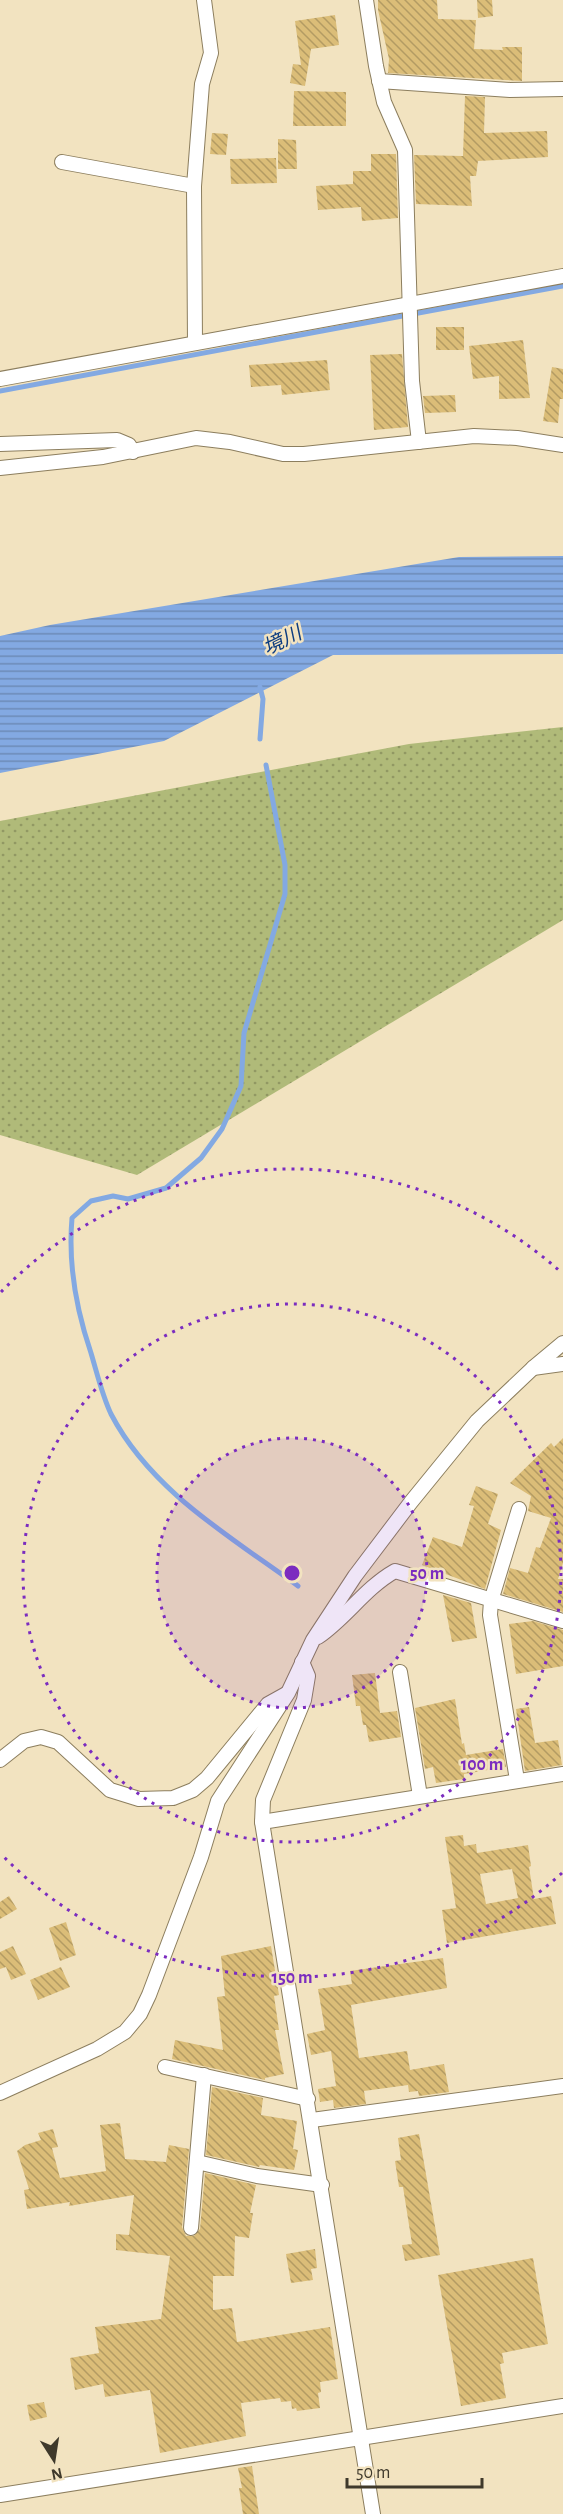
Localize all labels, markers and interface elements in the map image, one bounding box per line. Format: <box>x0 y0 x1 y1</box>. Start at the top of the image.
water label: 境川 <box>260 621 307 659</box>
centre of rings <box>282 1563 302 1583</box>
text: 50 m <box>410 1565 444 1583</box>
text: 100 m <box>461 1756 503 1774</box>
text: 150 m <box>272 1969 312 1987</box>
north arrow <box>24 2430 84 2490</box>
scale bar <box>347 2451 482 2489</box>
text: 50 m <box>356 2464 390 2482</box>
text: N <box>50 2465 64 2483</box>

